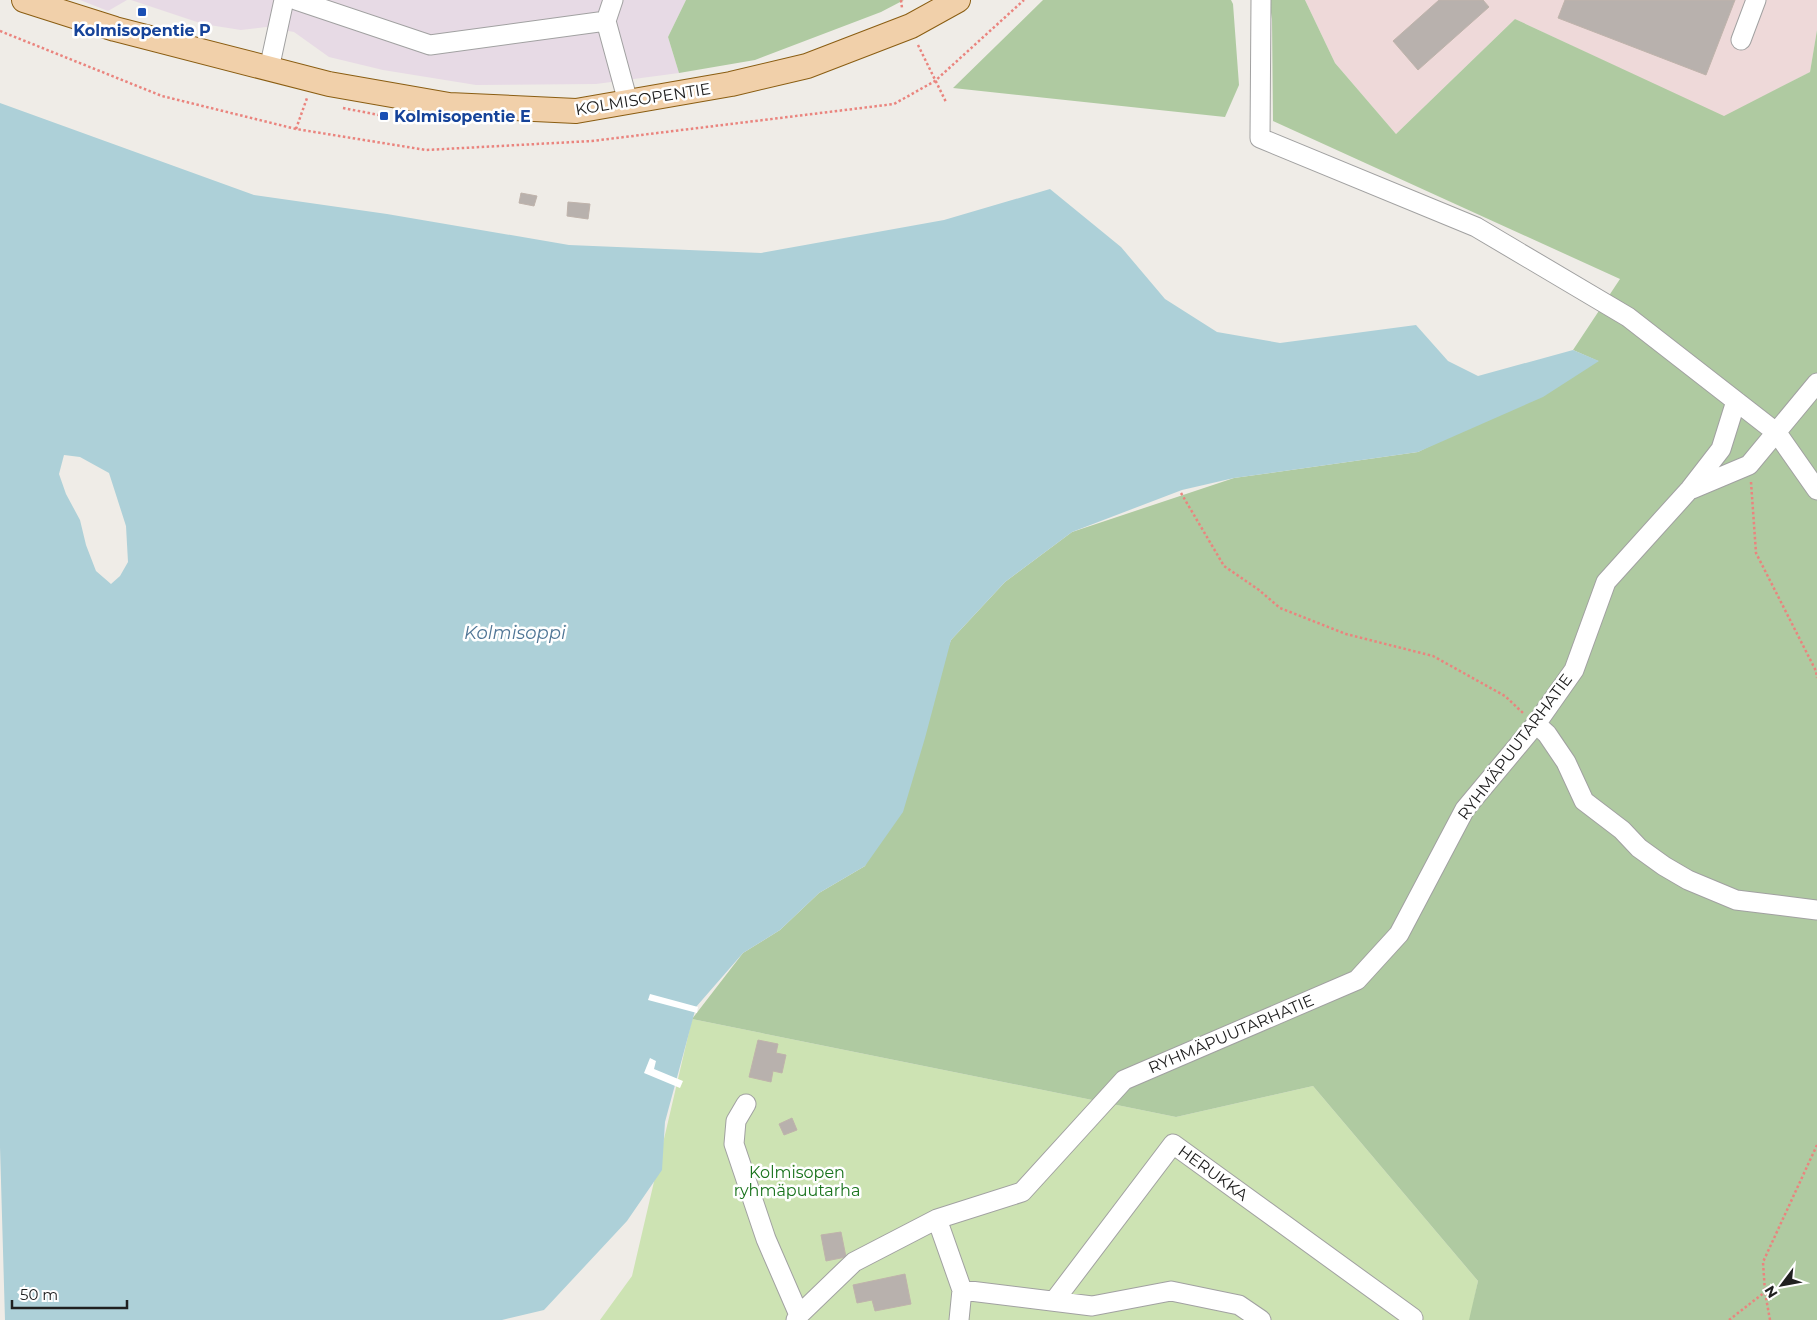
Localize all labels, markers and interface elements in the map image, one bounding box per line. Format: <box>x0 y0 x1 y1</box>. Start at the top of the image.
marker: Kolmisopentie P <box>136 6 148 18</box>
place label: Kolmisopentie P <box>73 21 211 40</box>
street label: KOLMISOPENTIE <box>574 79 712 119</box>
place label: Kolmisopentie E <box>394 107 531 126</box>
marker: Kolmisopentie E <box>378 110 390 122</box>
water label: Kolmisoppi <box>464 622 566 644</box>
street label: RYHMÄPUUTARHATIE <box>1453 670 1576 824</box>
street label: RYHMÄPUUTARHATIE <box>1145 990 1317 1078</box>
street label: HERUKKA <box>1174 1141 1252 1205</box>
park label: Kolmisopen ryhmäpuutarha <box>734 1163 860 1200</box>
north arrow <box>1757 1260 1807 1310</box>
scale bar <box>12 1278 128 1310</box>
text: N <box>1760 1282 1782 1301</box>
text: 50 m <box>20 1285 58 1304</box>

